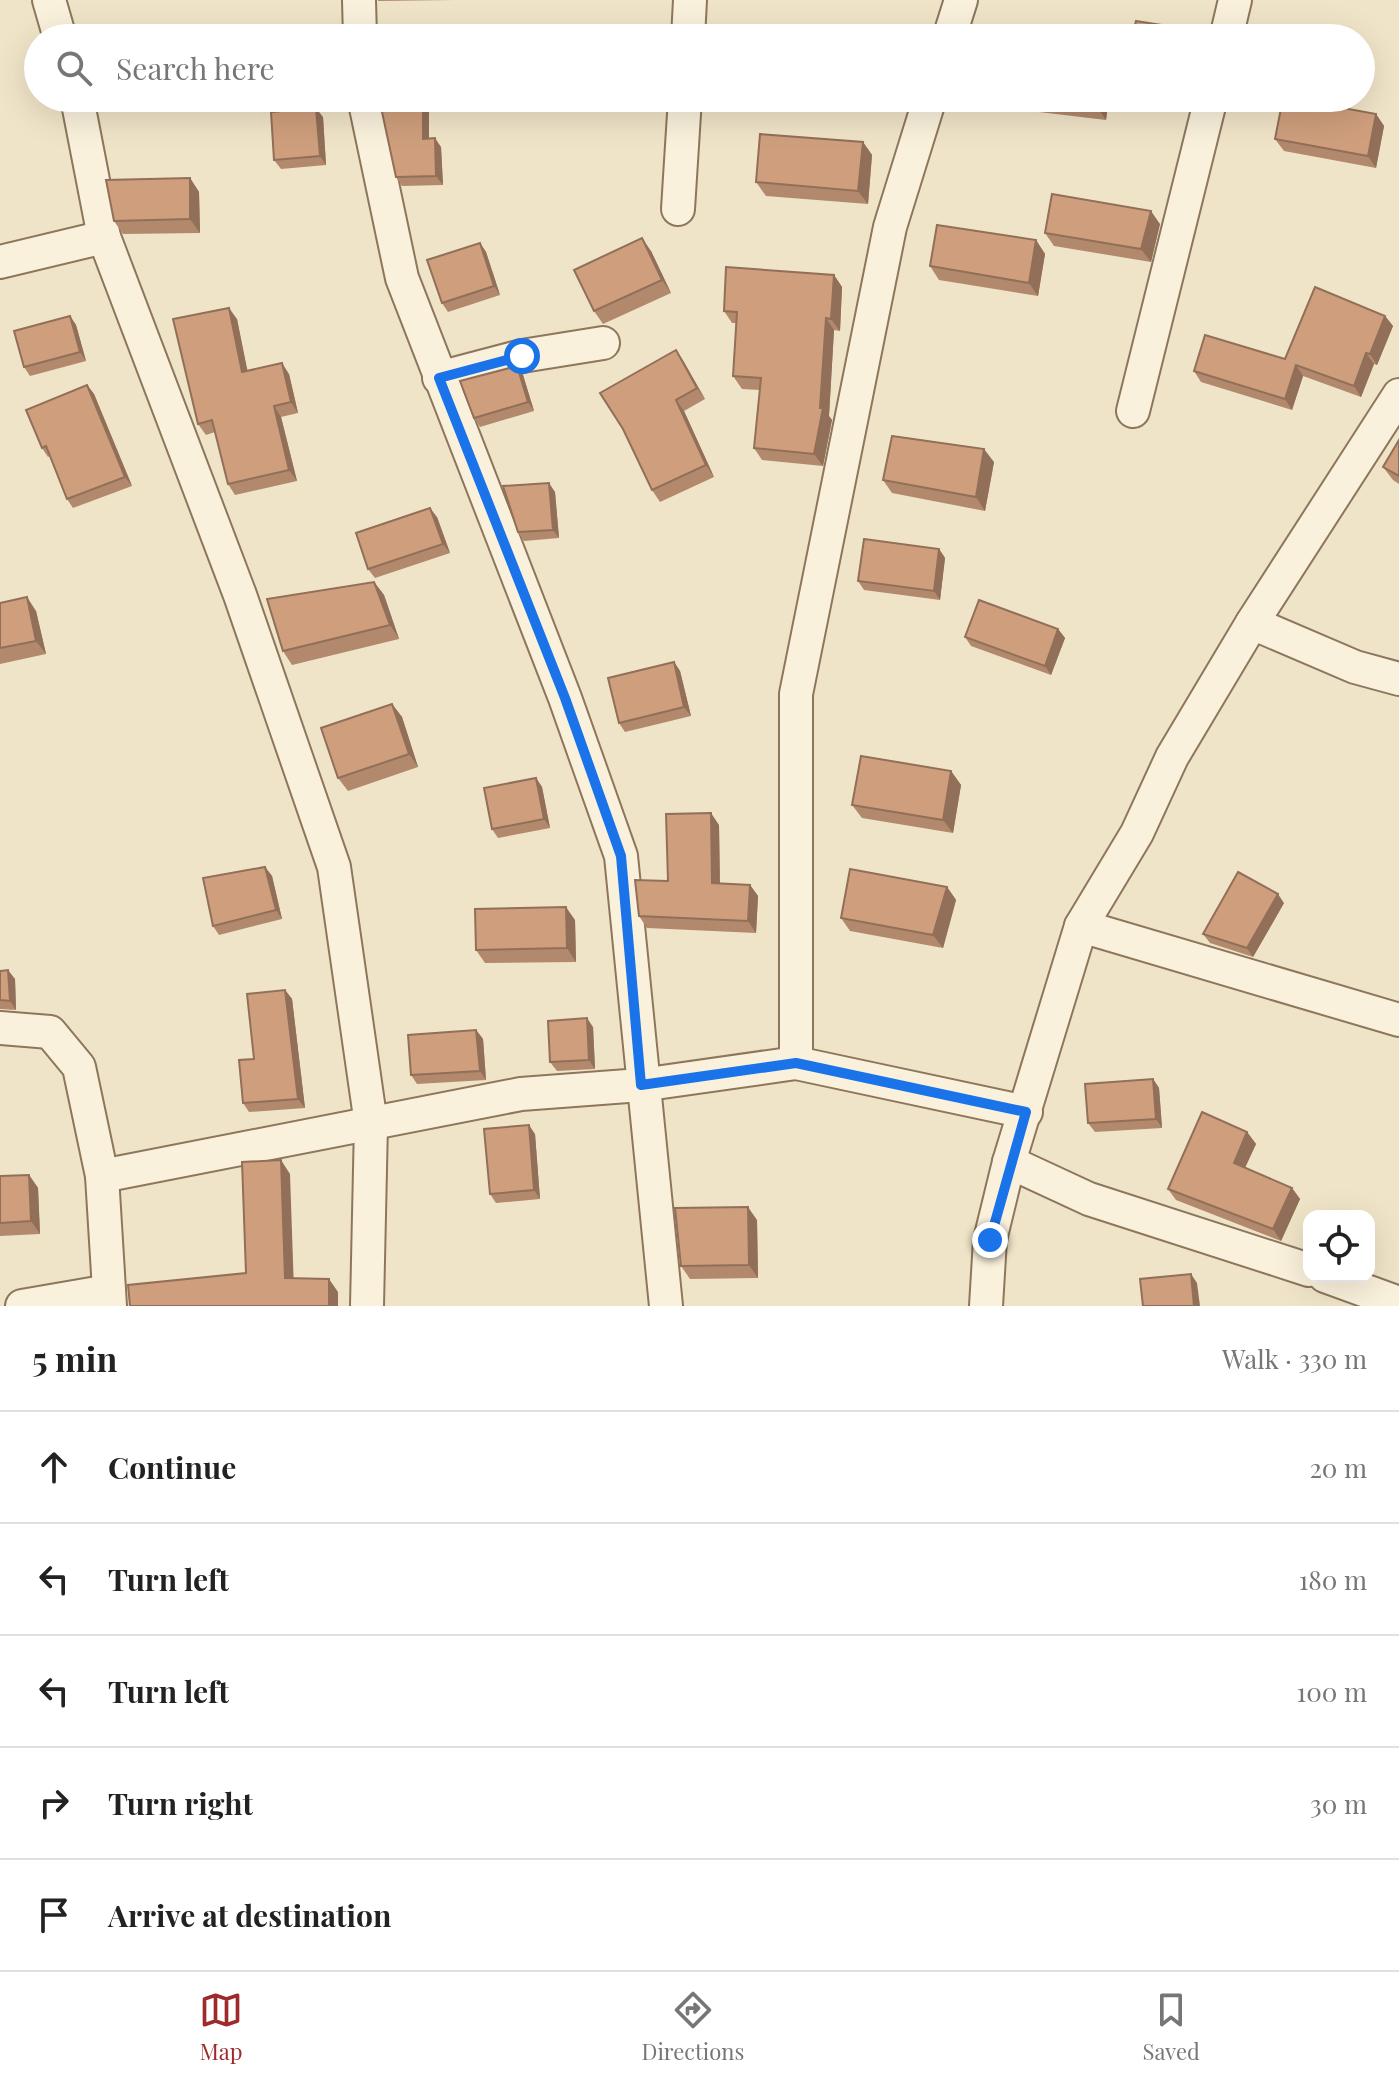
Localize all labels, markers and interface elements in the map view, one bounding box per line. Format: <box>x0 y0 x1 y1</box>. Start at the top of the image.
search box <box>24 24 1375 112</box>
icon: search <box>52 46 96 90</box>
text: Search here <box>116 48 275 88</box>
route start <box>504 338 540 374</box>
map controls <box>1303 1210 1375 1282</box>
button: locate <box>1303 1210 1375 1282</box>
route end <box>972 1222 1008 1258</box>
text: 5 min <box>32 1335 117 1381</box>
text: Walk · 330 m <box>1222 1341 1367 1376</box>
icon: ahead <box>32 1445 76 1489</box>
text: Continue <box>108 1447 236 1487</box>
text: 20 m <box>1309 1450 1367 1485</box>
icon: left <box>32 1557 76 1601</box>
text: Turn left <box>108 1559 229 1599</box>
text: 180 m <box>1299 1562 1367 1597</box>
icon: left <box>32 1669 76 1713</box>
text: Turn left <box>108 1671 229 1711</box>
text: 100 m <box>1297 1674 1367 1709</box>
icon: right <box>32 1781 76 1825</box>
text: Turn right <box>108 1783 253 1823</box>
text: 30 m <box>1310 1786 1367 1821</box>
icon: arrive <box>32 1893 76 1937</box>
text: Arrive at destination <box>108 1895 391 1935</box>
tab: Map <box>199 1988 243 2066</box>
tab: Directions <box>641 1988 744 2066</box>
tab: Saved <box>1143 1988 1200 2066</box>

